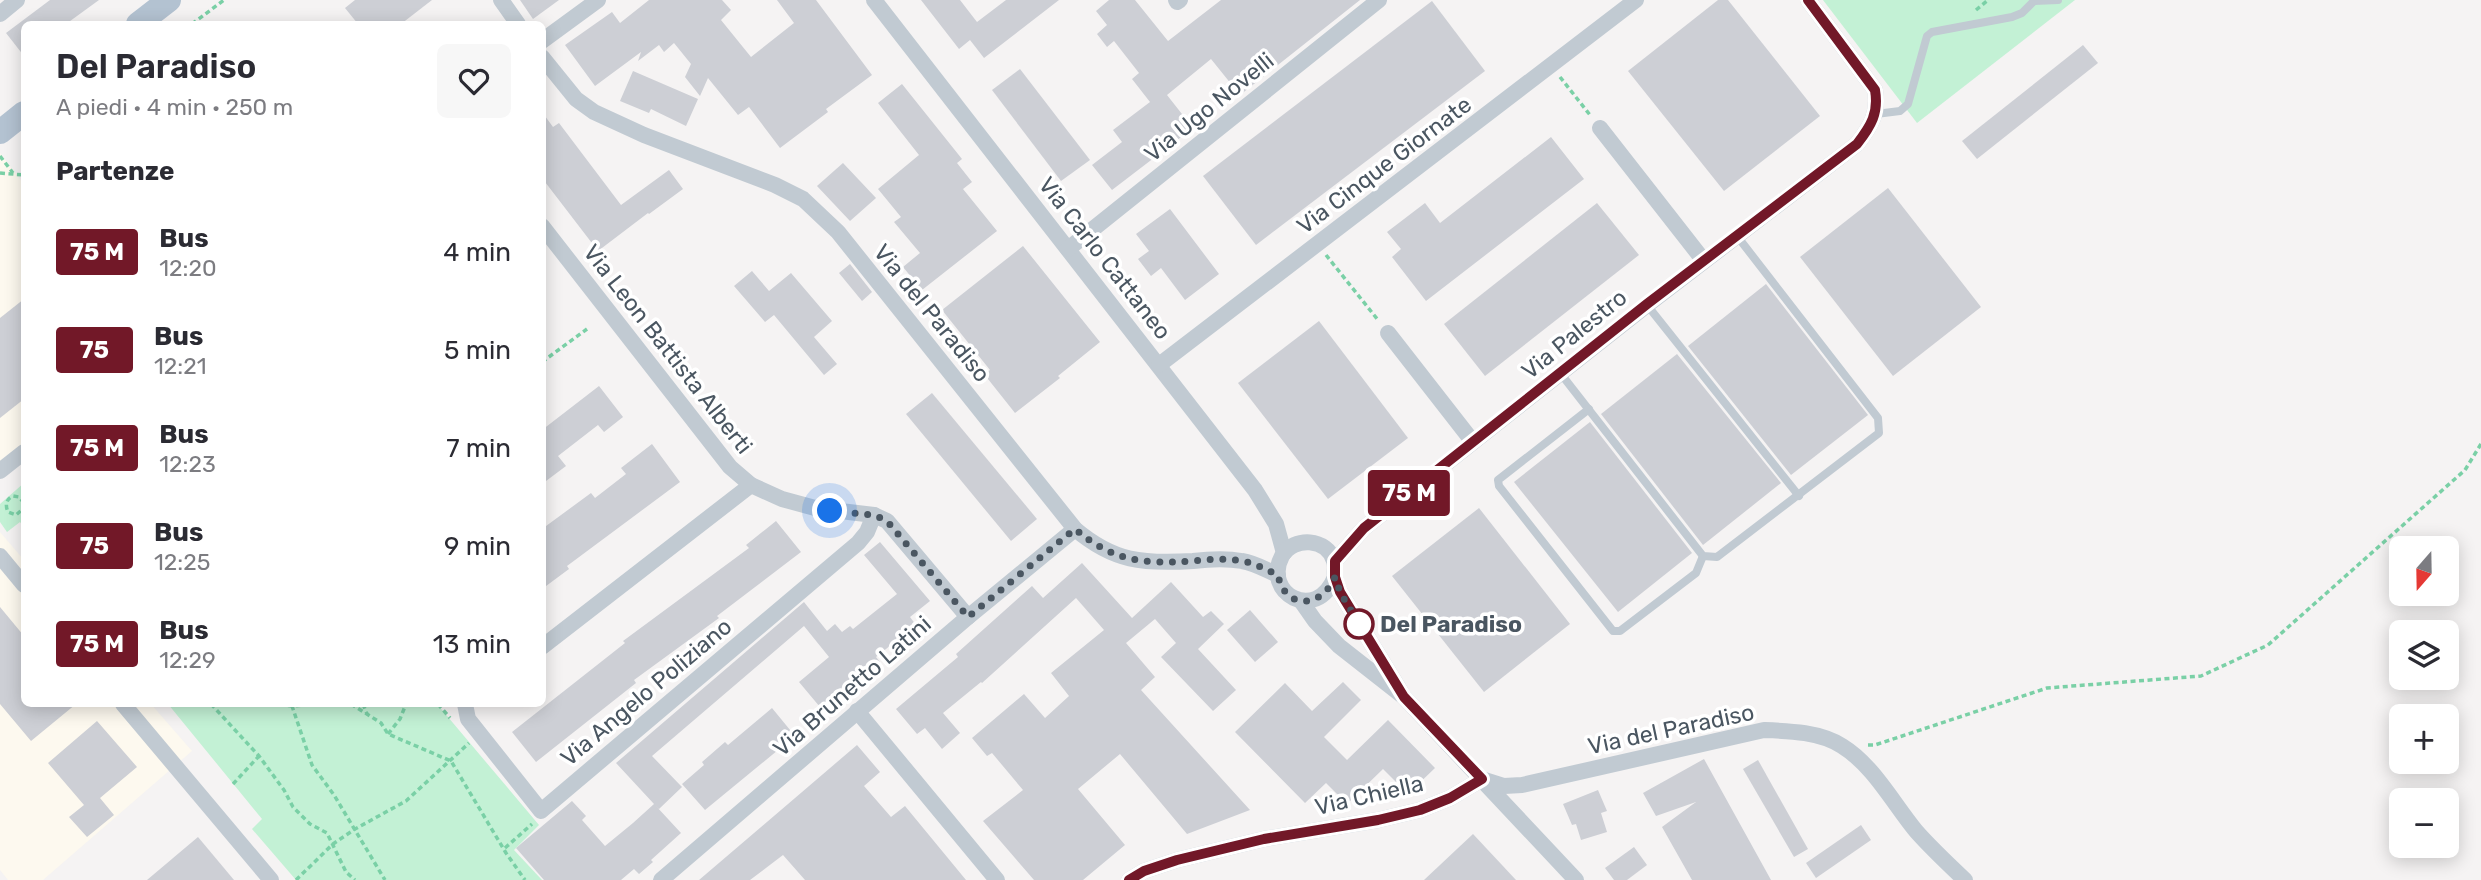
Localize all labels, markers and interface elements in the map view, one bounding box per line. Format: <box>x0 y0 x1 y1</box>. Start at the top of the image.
button: heart <box>437 44 511 118</box>
street label: Via Ugo Novelli <box>1139 46 1279 168</box>
text: Del Paradiso <box>56 47 256 86</box>
street label: Via Cinque Giornate <box>1291 90 1477 240</box>
text: A piedi · 4 min · 250 m <box>56 93 293 121</box>
text: Partenze <box>56 156 174 187</box>
street label: Via Carlo Cattaneo <box>1033 171 1177 345</box>
text: Bus <box>159 223 209 254</box>
text: 4 min <box>443 237 511 268</box>
text: 75 M <box>70 238 124 266</box>
street label: Via del Paradiso <box>868 238 996 388</box>
street label: Via Leon Battista Alberti <box>578 239 758 459</box>
text: 12:20 <box>159 254 217 282</box>
street label: Via Palestro <box>1516 283 1632 385</box>
text: Bus <box>154 321 203 352</box>
text: 5 min <box>444 335 511 366</box>
text: 75 <box>80 336 109 364</box>
text: 12:21 <box>154 352 207 380</box>
text: Bus <box>159 419 209 450</box>
text: 7 min <box>446 433 511 464</box>
text: 75 M <box>70 434 124 462</box>
text: 12:23 <box>159 450 216 478</box>
line badge: 75 M <box>1360 470 1458 516</box>
text: 75 M <box>1382 479 1436 507</box>
your location <box>812 493 847 528</box>
text: Bus <box>154 517 203 548</box>
text: 9 min <box>444 531 511 562</box>
text: 75 <box>80 532 109 560</box>
north arrow <box>2389 536 2459 606</box>
map controls <box>2389 536 2459 858</box>
text: 12:25 <box>154 548 210 576</box>
marker: Del Paradiso <box>1344 609 1374 639</box>
street label: Via Brunetto Latini <box>767 610 937 762</box>
place label: Del Paradiso <box>1380 610 1522 638</box>
street label: Via Angelo Poliziano <box>555 612 737 772</box>
text: Bus <box>159 615 209 646</box>
button: layers <box>2389 620 2459 690</box>
text: 13 min <box>433 629 511 660</box>
text: 75 M <box>70 630 124 658</box>
text: 12:29 <box>159 646 216 674</box>
street label: Via del Paradiso <box>1585 698 1757 760</box>
button: + <box>2389 704 2459 774</box>
street label: Via Chiella <box>1312 769 1426 821</box>
button: − <box>2389 788 2459 858</box>

